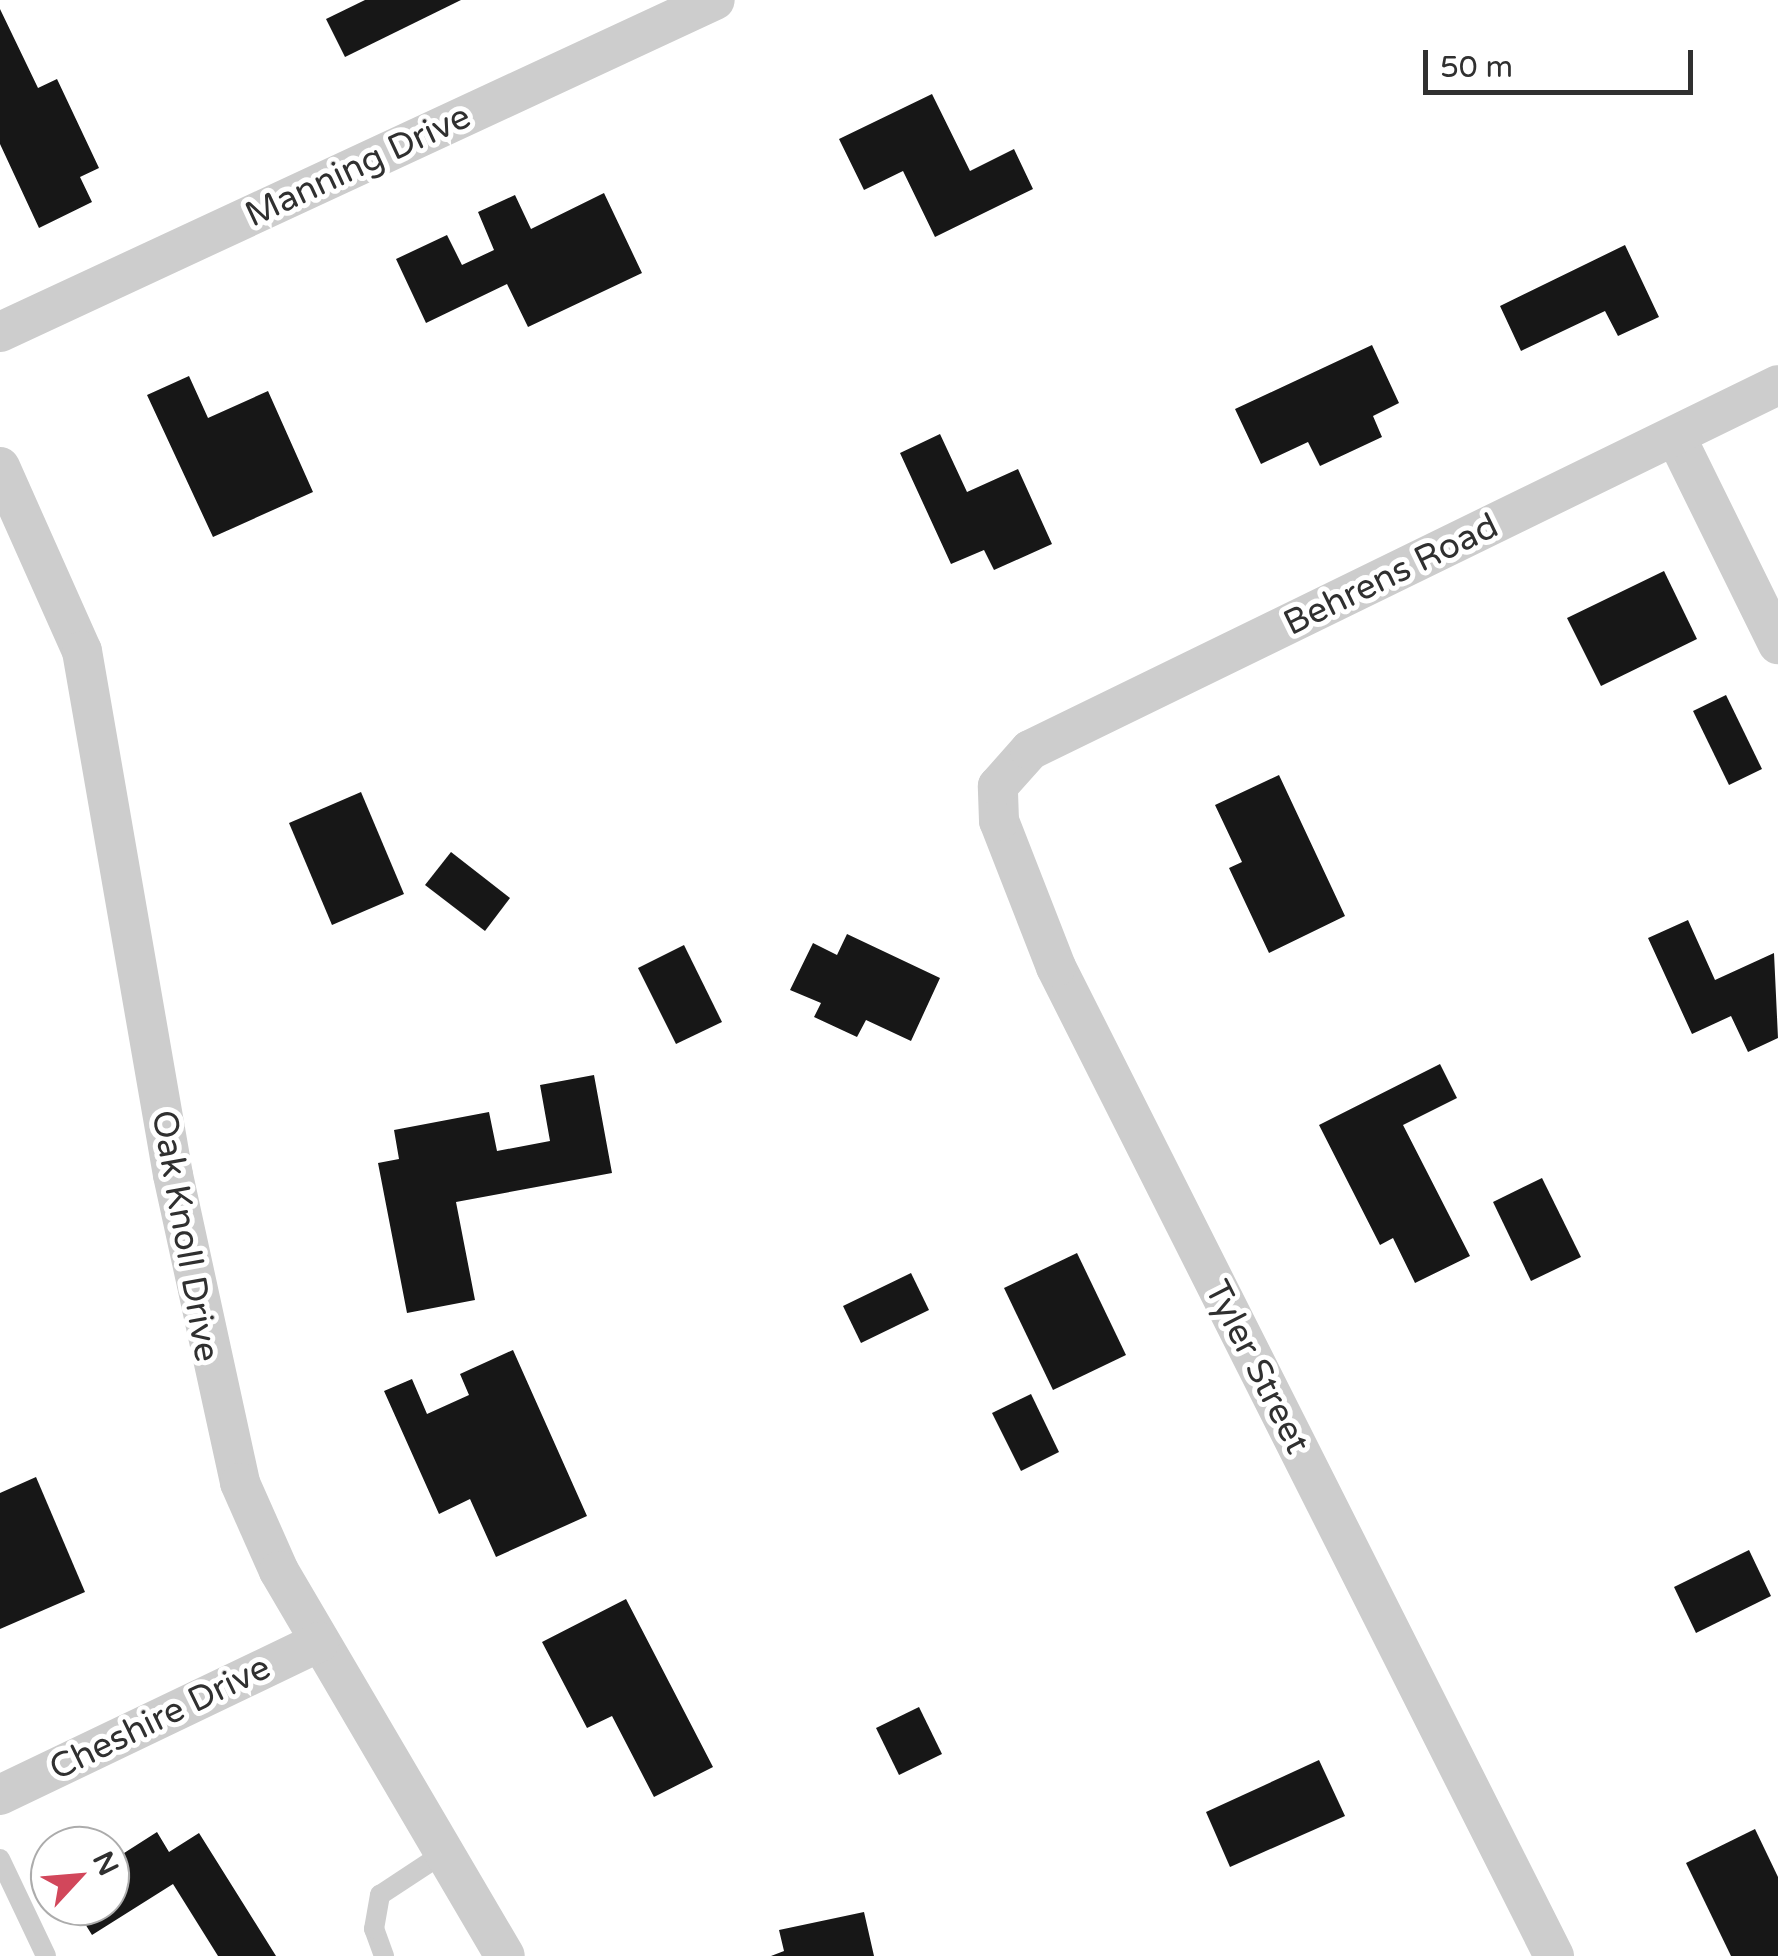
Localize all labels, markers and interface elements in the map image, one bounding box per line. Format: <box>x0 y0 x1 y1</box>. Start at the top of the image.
scale bar <box>1428 30 1698 92</box>
text: 50 m <box>1440 49 1513 86</box>
street label: Manning Drive <box>239 96 477 236</box>
street label: Behrens Road <box>1277 505 1505 645</box>
street label: Oak Knoll Drive <box>142 1107 228 1365</box>
street label: Tyler Street <box>1195 1273 1319 1461</box>
street label: Cheshire Drive <box>43 1646 277 1790</box>
north arrow <box>30 1826 130 1926</box>
text: N <box>85 1846 125 1881</box>

